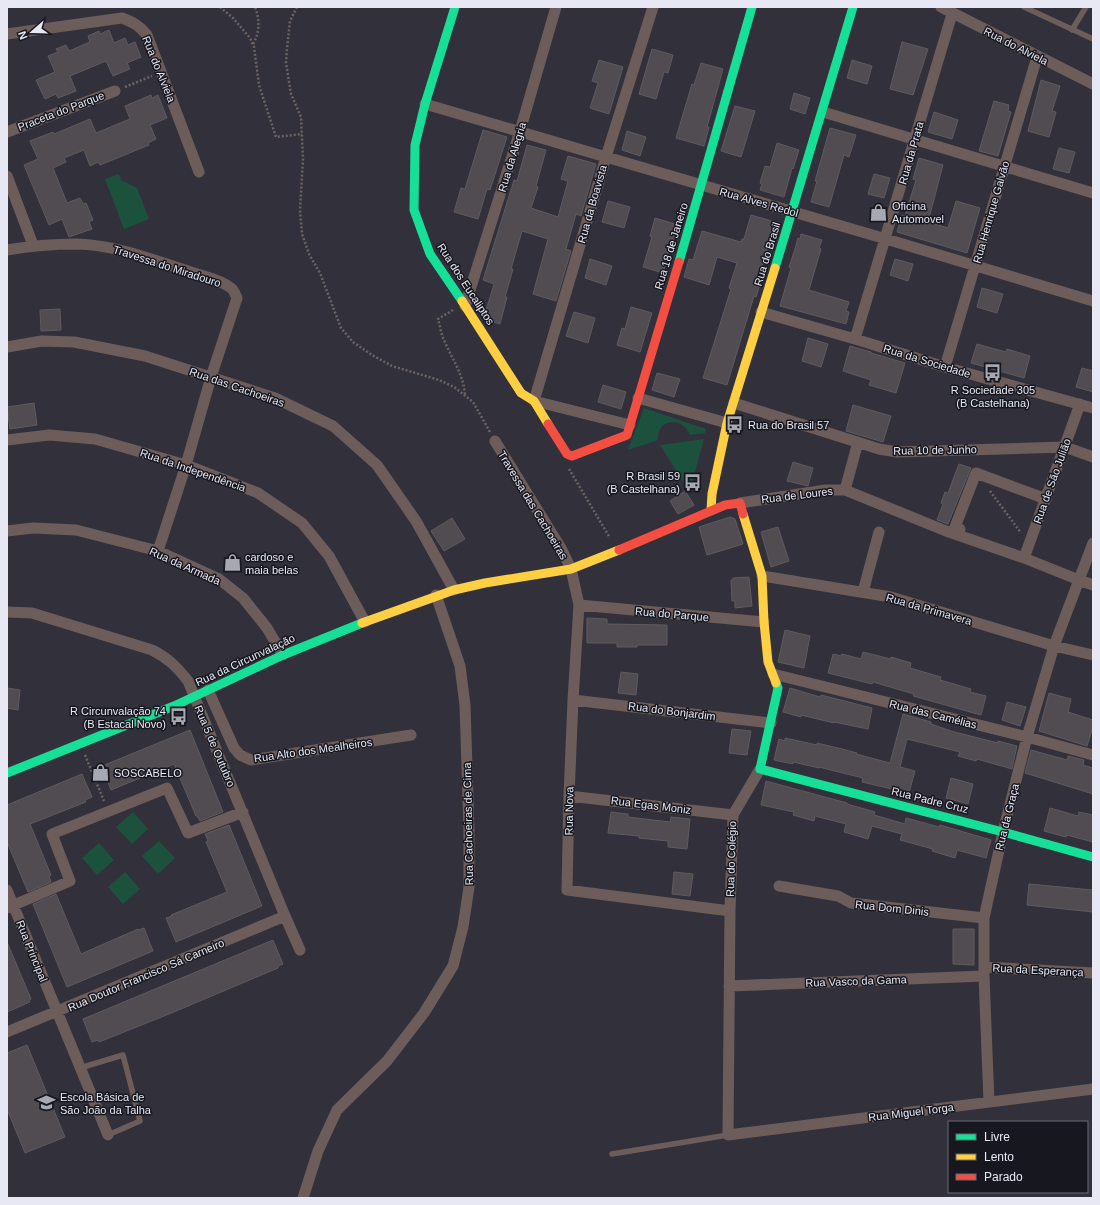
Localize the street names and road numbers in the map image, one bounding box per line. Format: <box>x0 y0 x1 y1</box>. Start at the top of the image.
street label: Rua do Alviela <box>982 25 1051 68</box>
street label: Rua do Alviela <box>140 34 178 105</box>
street label: Praceta do Parque <box>16 89 106 133</box>
street label: Rua da Prata <box>896 119 926 186</box>
street label: Rua da Alegria <box>496 120 529 193</box>
street label: Rua Henrique Galvão <box>971 159 1011 265</box>
street label: Rua da Boavista <box>575 163 609 244</box>
street label: Rua Alves Redol <box>718 185 800 219</box>
street label: Rua 18 de Janeiro <box>652 201 690 291</box>
street label: Rua do Brasil <box>752 221 782 287</box>
street label: Rua dos Eucaliptos <box>435 241 497 327</box>
street label: Travessa do Miradouro <box>112 243 222 289</box>
street label: Rua da Sociedade <box>882 342 972 380</box>
street label: Rua das Cachoeiras <box>188 365 287 409</box>
street label: Rua de São Julião <box>1031 437 1073 525</box>
street label: Rua 10 de Junho <box>893 443 977 457</box>
street label: Rua da Independência <box>139 446 248 494</box>
street label: Travessa das Cachoeiras <box>496 449 570 562</box>
street label: Rua de Loures <box>760 485 834 505</box>
street label: Rua da Armada <box>148 545 223 587</box>
street label: Rua da Primavera <box>885 591 974 627</box>
street label: Rua do Parque <box>635 605 709 623</box>
street label: Rua da Circunvalação <box>193 632 297 688</box>
street label: Rua das Camélias <box>888 697 979 731</box>
street label: Rua do Bonjardim <box>628 700 716 722</box>
street label: Rua 5 de Outubro <box>192 703 238 789</box>
street label: Rua Alto dos Mealheiros <box>253 736 373 764</box>
street label: Rua Cachoeiras de Cima <box>461 762 475 886</box>
street label: Rua da Graça <box>993 781 1021 852</box>
street label: Rua Padre Cruz <box>890 785 970 815</box>
street label: Rua Nova <box>563 786 575 836</box>
street label: Rua Egas Moniz <box>610 794 692 816</box>
street label: Rua do Colégio <box>724 821 738 897</box>
street label: Rua Dom Dinis <box>855 898 930 918</box>
street label: Rua Principal <box>14 918 50 984</box>
street label: Rua Doutor Francisco Sá Carneiro <box>66 937 226 1013</box>
street label: Rua da Esperança <box>992 962 1085 978</box>
street label: Rua Vasco da Gama <box>805 973 908 989</box>
street label: Rua Miguel Torga <box>868 1101 955 1123</box>

